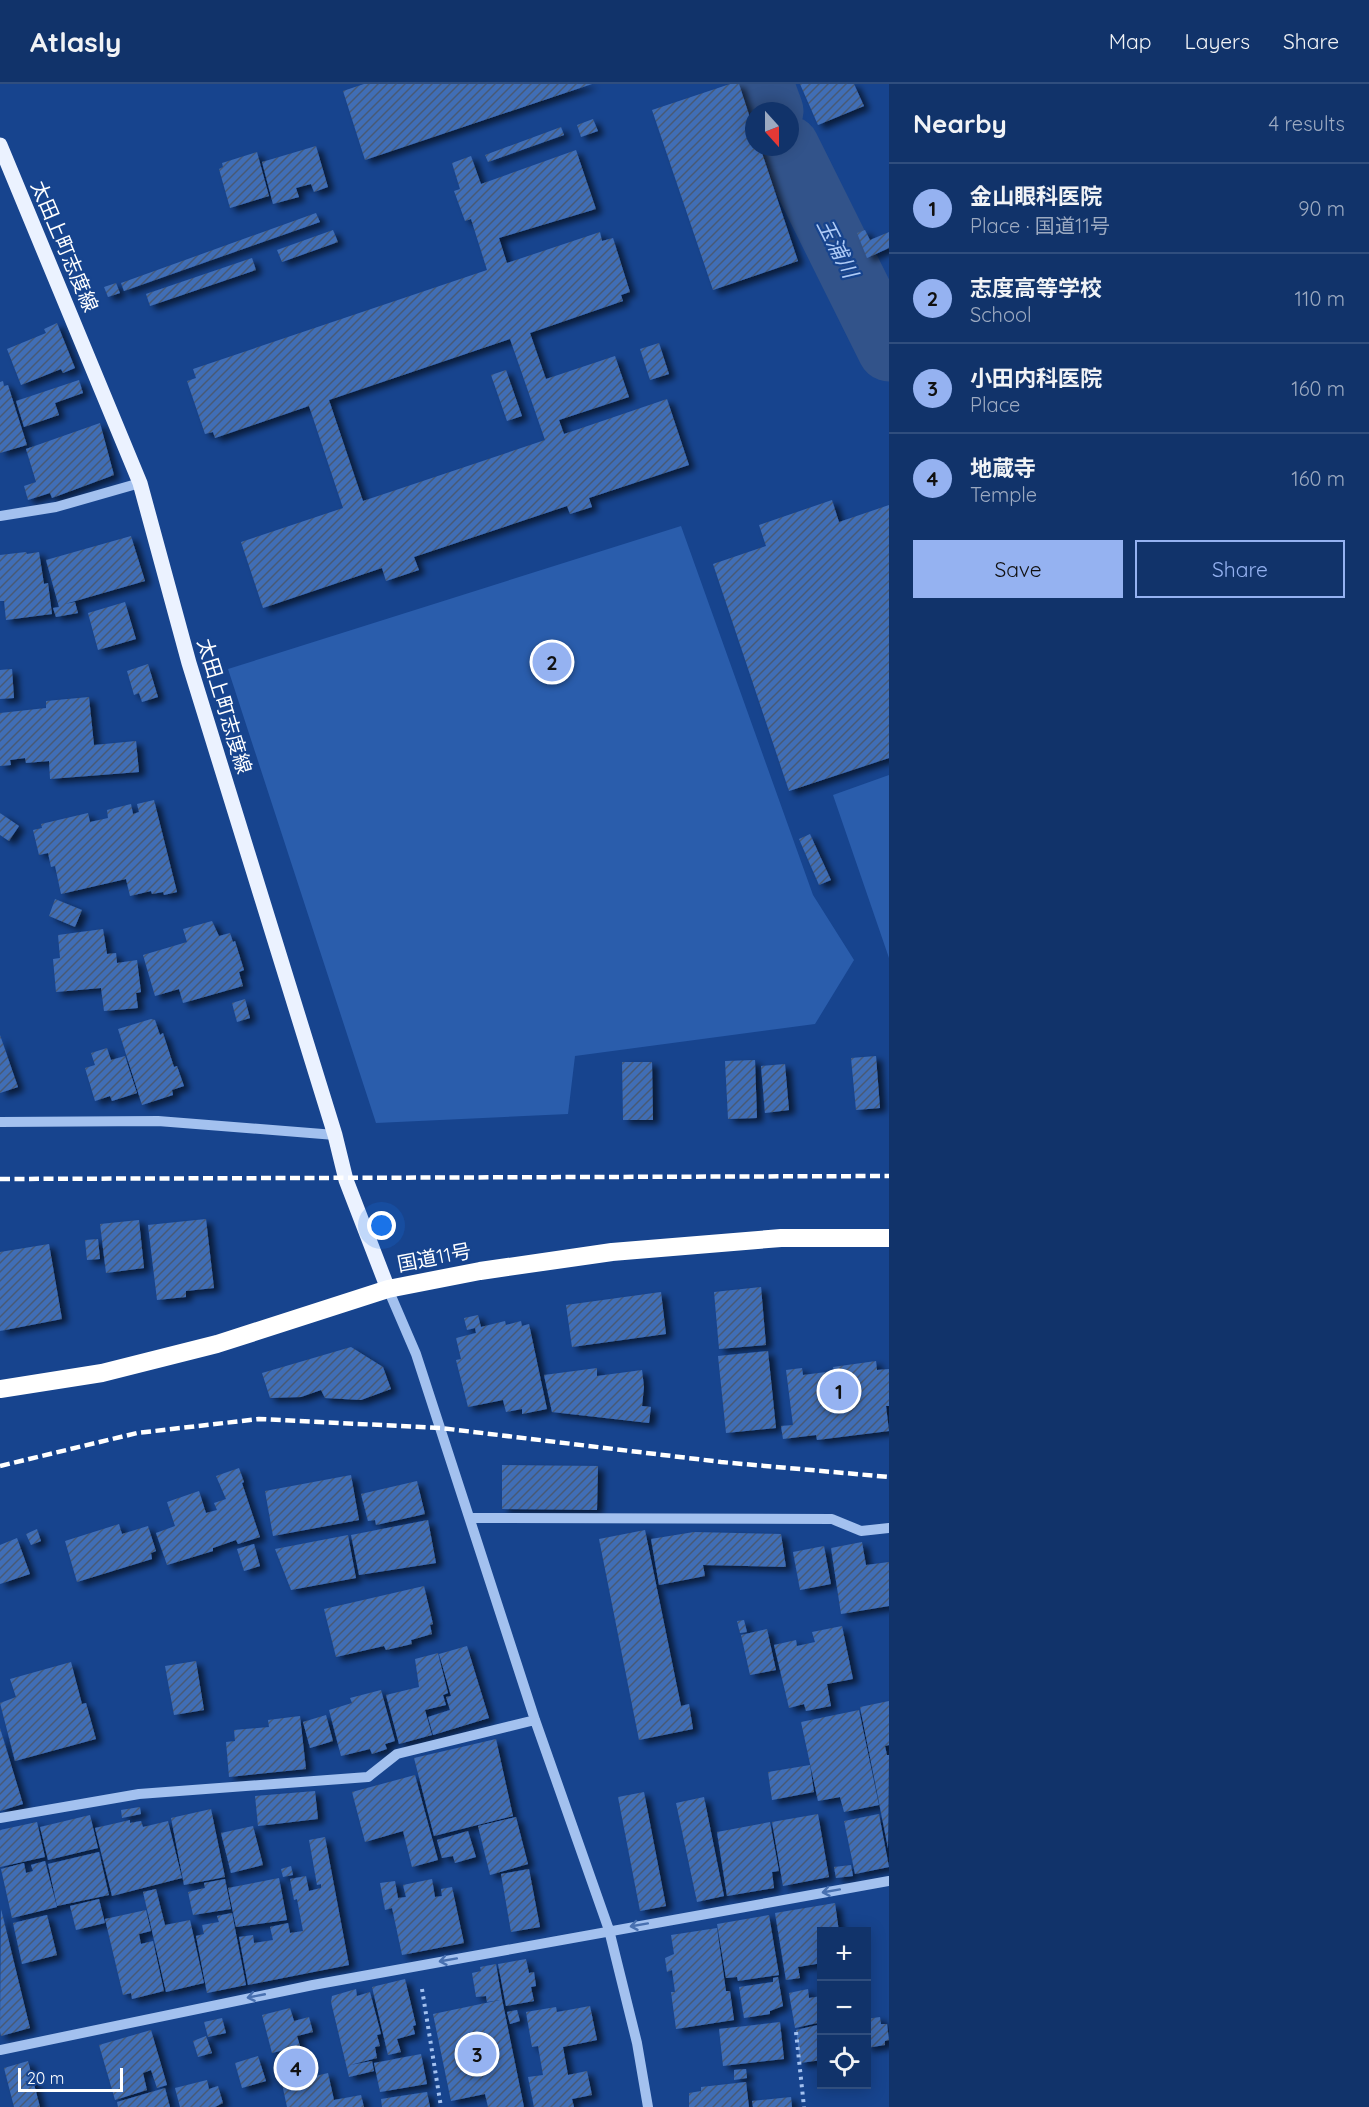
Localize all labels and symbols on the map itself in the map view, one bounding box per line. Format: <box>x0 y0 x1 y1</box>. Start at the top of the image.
north arrow <box>745 102 799 156</box>
street label: 太田上町志度線 <box>26 177 104 315</box>
water label: 玉浦川 <box>812 214 865 284</box>
street label: 太田上町志度線 <box>193 635 257 777</box>
pin: 2 <box>532 640 572 684</box>
your location <box>367 1211 396 1240</box>
street label: 国道11号 <box>395 1238 473 1276</box>
pin: 1 <box>820 1368 858 1414</box>
one-way arrow <box>822 1886 842 1897</box>
one-way arrow <box>630 1919 650 1930</box>
one-way arrow <box>438 1955 458 1966</box>
one-way arrow <box>247 1991 266 2002</box>
pin: 3 <box>458 2032 496 2076</box>
pin: 4 <box>276 2046 316 2090</box>
scale bar <box>18 2065 123 2092</box>

